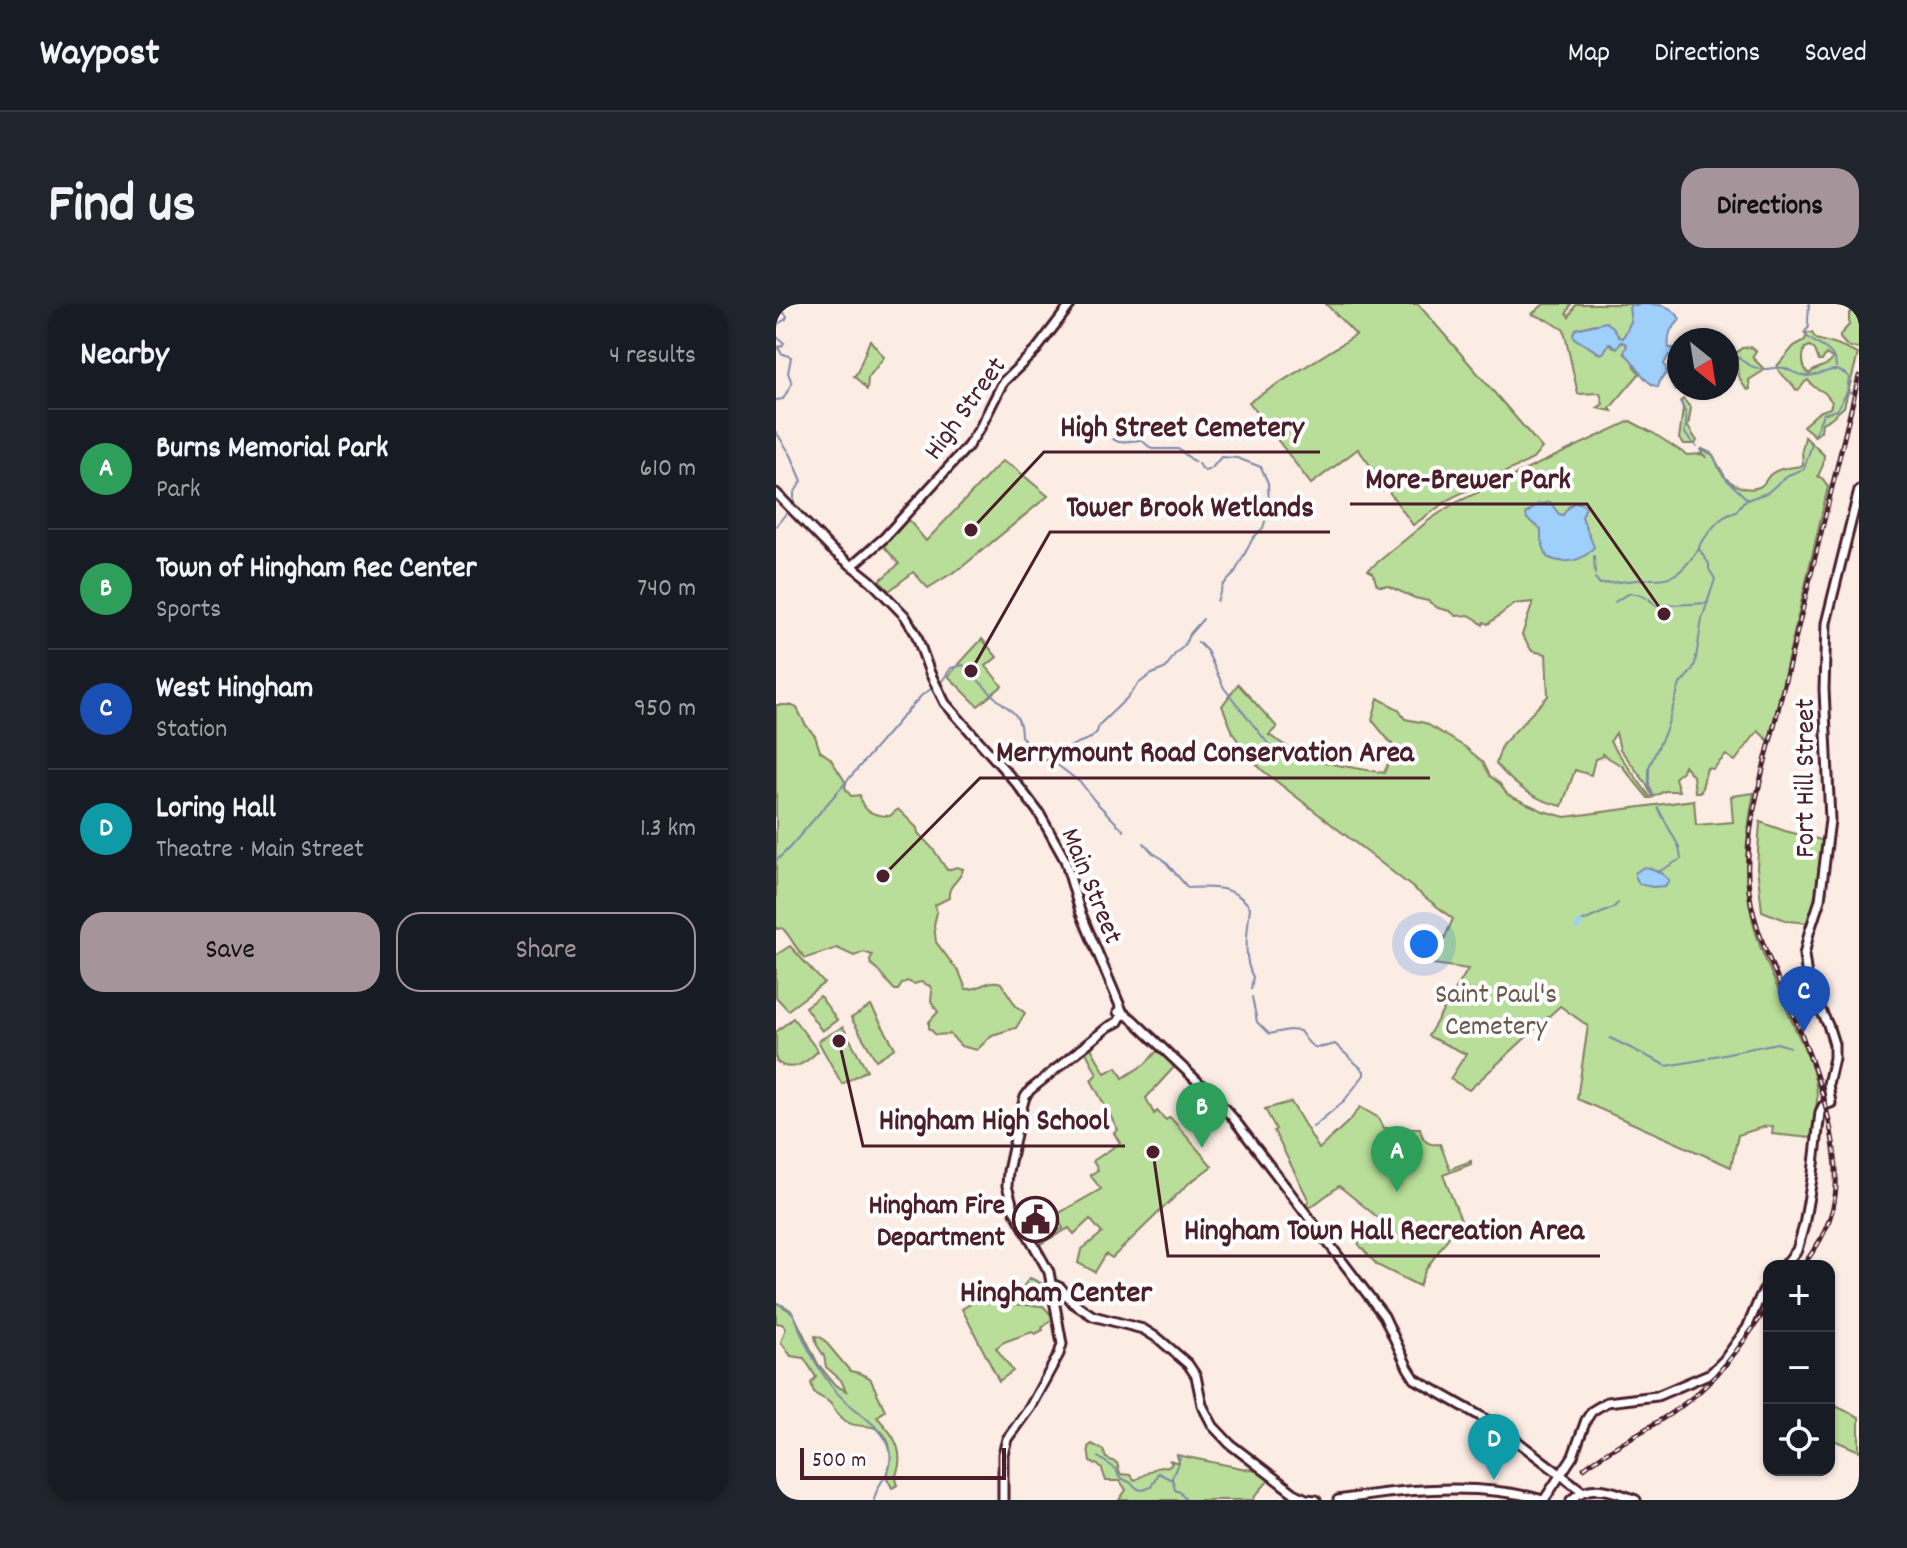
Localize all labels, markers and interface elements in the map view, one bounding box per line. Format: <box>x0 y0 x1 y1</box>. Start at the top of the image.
text: Waypost <box>40 28 159 83</box>
text: Map <box>1568 35 1610 75</box>
text: Directions <box>1654 35 1760 75</box>
text: Saved <box>1804 35 1867 75</box>
text: Find us <box>48 168 196 248</box>
button: Directions <box>1681 168 1859 248</box>
north arrow <box>1667 328 1739 400</box>
text: Nearby <box>80 332 169 381</box>
text: 4 results <box>609 338 696 375</box>
street label: High Street <box>916 350 1018 470</box>
callout: High Street Cemetery <box>1044 398 1320 452</box>
text: High Street Cemetery <box>1060 409 1306 452</box>
text: Burns Memorial Park <box>156 429 388 472</box>
callout: More-Brewer Park <box>1350 450 1587 504</box>
text: A <box>99 451 113 488</box>
text: 610 m <box>640 451 696 488</box>
text: More-Brewer Park <box>1365 461 1571 504</box>
text: Park <box>156 472 200 509</box>
callout: Tower Brook Wetlands <box>1050 478 1330 532</box>
text: Tower Brook Wetlands <box>1066 489 1314 532</box>
text: Town of Hingham Rec Center <box>156 549 477 592</box>
text: B <box>100 571 112 608</box>
text: 740 m <box>637 571 696 608</box>
text: Sports <box>156 592 221 629</box>
text: West Hingham <box>156 669 313 712</box>
text: C <box>100 691 112 728</box>
text: 950 m <box>634 691 696 728</box>
street label: Fort Hill Street <box>1788 698 1828 858</box>
text: Station <box>156 712 227 749</box>
callout: Merrymount Road Conservation Area <box>980 724 1430 778</box>
text: Merrymount Road Conservation Area <box>996 734 1415 777</box>
text: Loring Hall <box>156 789 276 832</box>
text: D <box>99 811 113 848</box>
text: 1.3 km <box>640 811 696 848</box>
street label: Main Street <box>1048 823 1131 951</box>
text: Theatre · Main Street <box>156 832 364 869</box>
button: Save <box>80 912 380 992</box>
button: Share <box>396 912 696 992</box>
your location <box>1404 924 1444 964</box>
pin: C <box>1778 966 1830 1032</box>
park label: Saint Paul's Cemetery <box>1435 977 1557 1049</box>
pin: B <box>1176 1082 1228 1148</box>
callout: Hingham High School <box>863 1092 1125 1146</box>
text: Hingham High School <box>879 1102 1110 1145</box>
pin: A <box>1371 1126 1423 1192</box>
place label: Hingham Fire Department <box>868 1188 1006 1260</box>
public building icon: Hingham Fire Department <box>1012 1195 1060 1243</box>
callout: Hingham Town Hall Recreation Area <box>1168 1202 1600 1256</box>
text: Hingham Town Hall Recreation Area <box>1184 1212 1585 1255</box>
map controls <box>1763 1260 1835 1476</box>
button: + <box>1763 1260 1835 1332</box>
district label: Hingham Center <box>960 1272 1153 1318</box>
button: − <box>1763 1332 1835 1404</box>
button: locate <box>1763 1404 1835 1476</box>
pin: D <box>1468 1414 1520 1480</box>
scale bar <box>800 1444 1006 1480</box>
text: 500 m <box>812 1446 866 1477</box>

